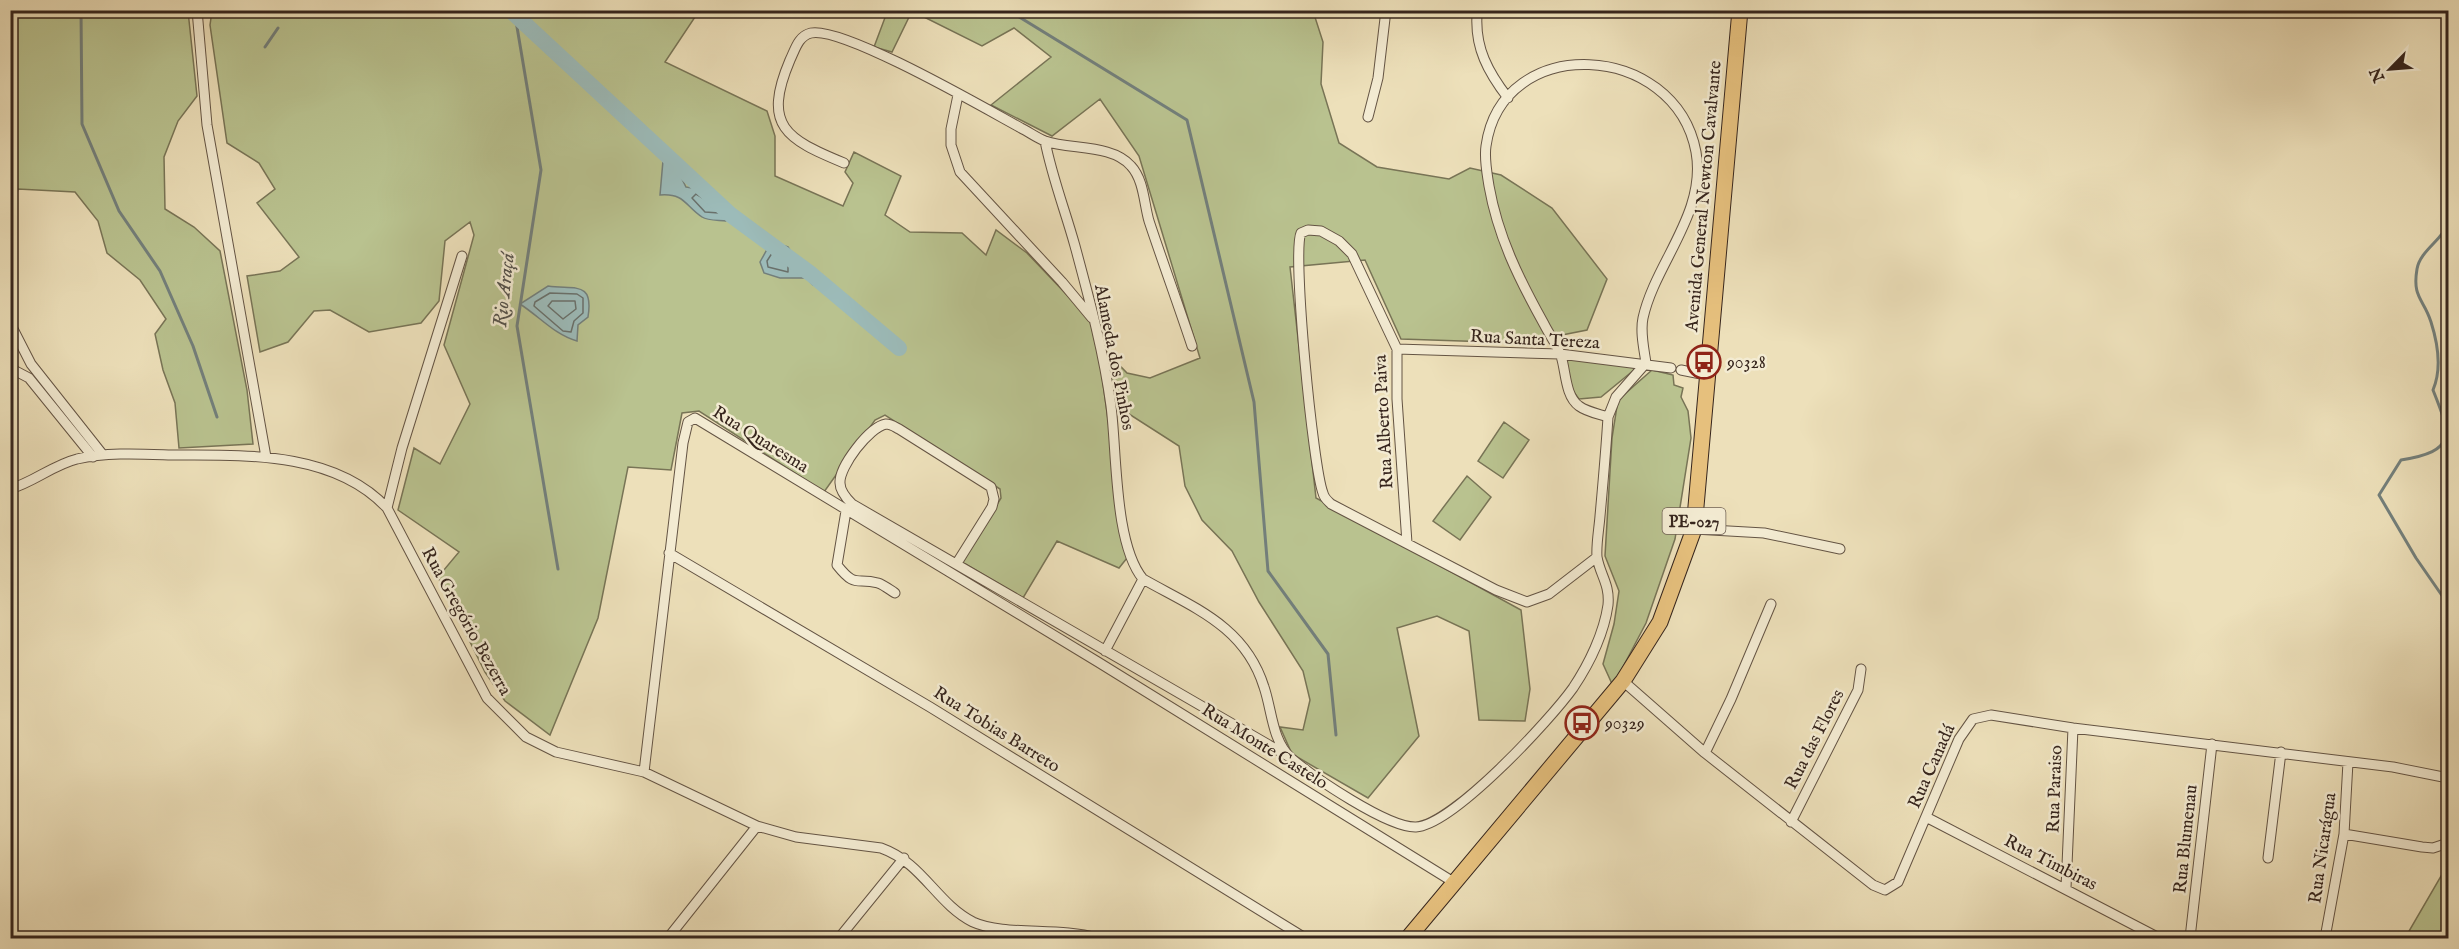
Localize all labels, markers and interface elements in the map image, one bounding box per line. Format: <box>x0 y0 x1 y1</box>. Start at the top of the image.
north arrow <box>2360 39 2420 99</box>
street label: Avenida General Newton Cavalvante <box>1681 60 1728 334</box>
text: N <box>2366 64 2391 86</box>
water label: Rio Araçá <box>488 250 521 329</box>
street label: Alameda dos Pinhos <box>1088 281 1139 432</box>
street label: Rua Santa Tereza <box>1469 326 1601 355</box>
bus stop icon: 90328 <box>1686 344 1722 380</box>
place label: 90328 <box>1726 352 1766 375</box>
street label: Rua Alberto Paiva <box>1369 354 1400 490</box>
street label: Rua Quaresma <box>708 402 813 479</box>
road number: PE-027 <box>1662 508 1726 534</box>
street label: Rua Gregório Bezerra <box>415 544 516 700</box>
street label: Rua Tobias Barreto <box>929 682 1064 779</box>
street label: Rua das Flores <box>1780 686 1850 794</box>
street label: Rua Monte Castelo <box>1197 699 1332 796</box>
bus stop icon: 90329 <box>1564 705 1600 741</box>
place label: 90329 <box>1604 713 1645 736</box>
street label: Rua Canadá <box>1904 721 1961 812</box>
street label: Rua Paraiso <box>2042 744 2069 833</box>
street label: Rua Blumenau <box>2169 783 2204 895</box>
street label: Rua Nicarágua <box>2304 791 2343 905</box>
street label: Rua Timbiras <box>2000 830 2101 897</box>

